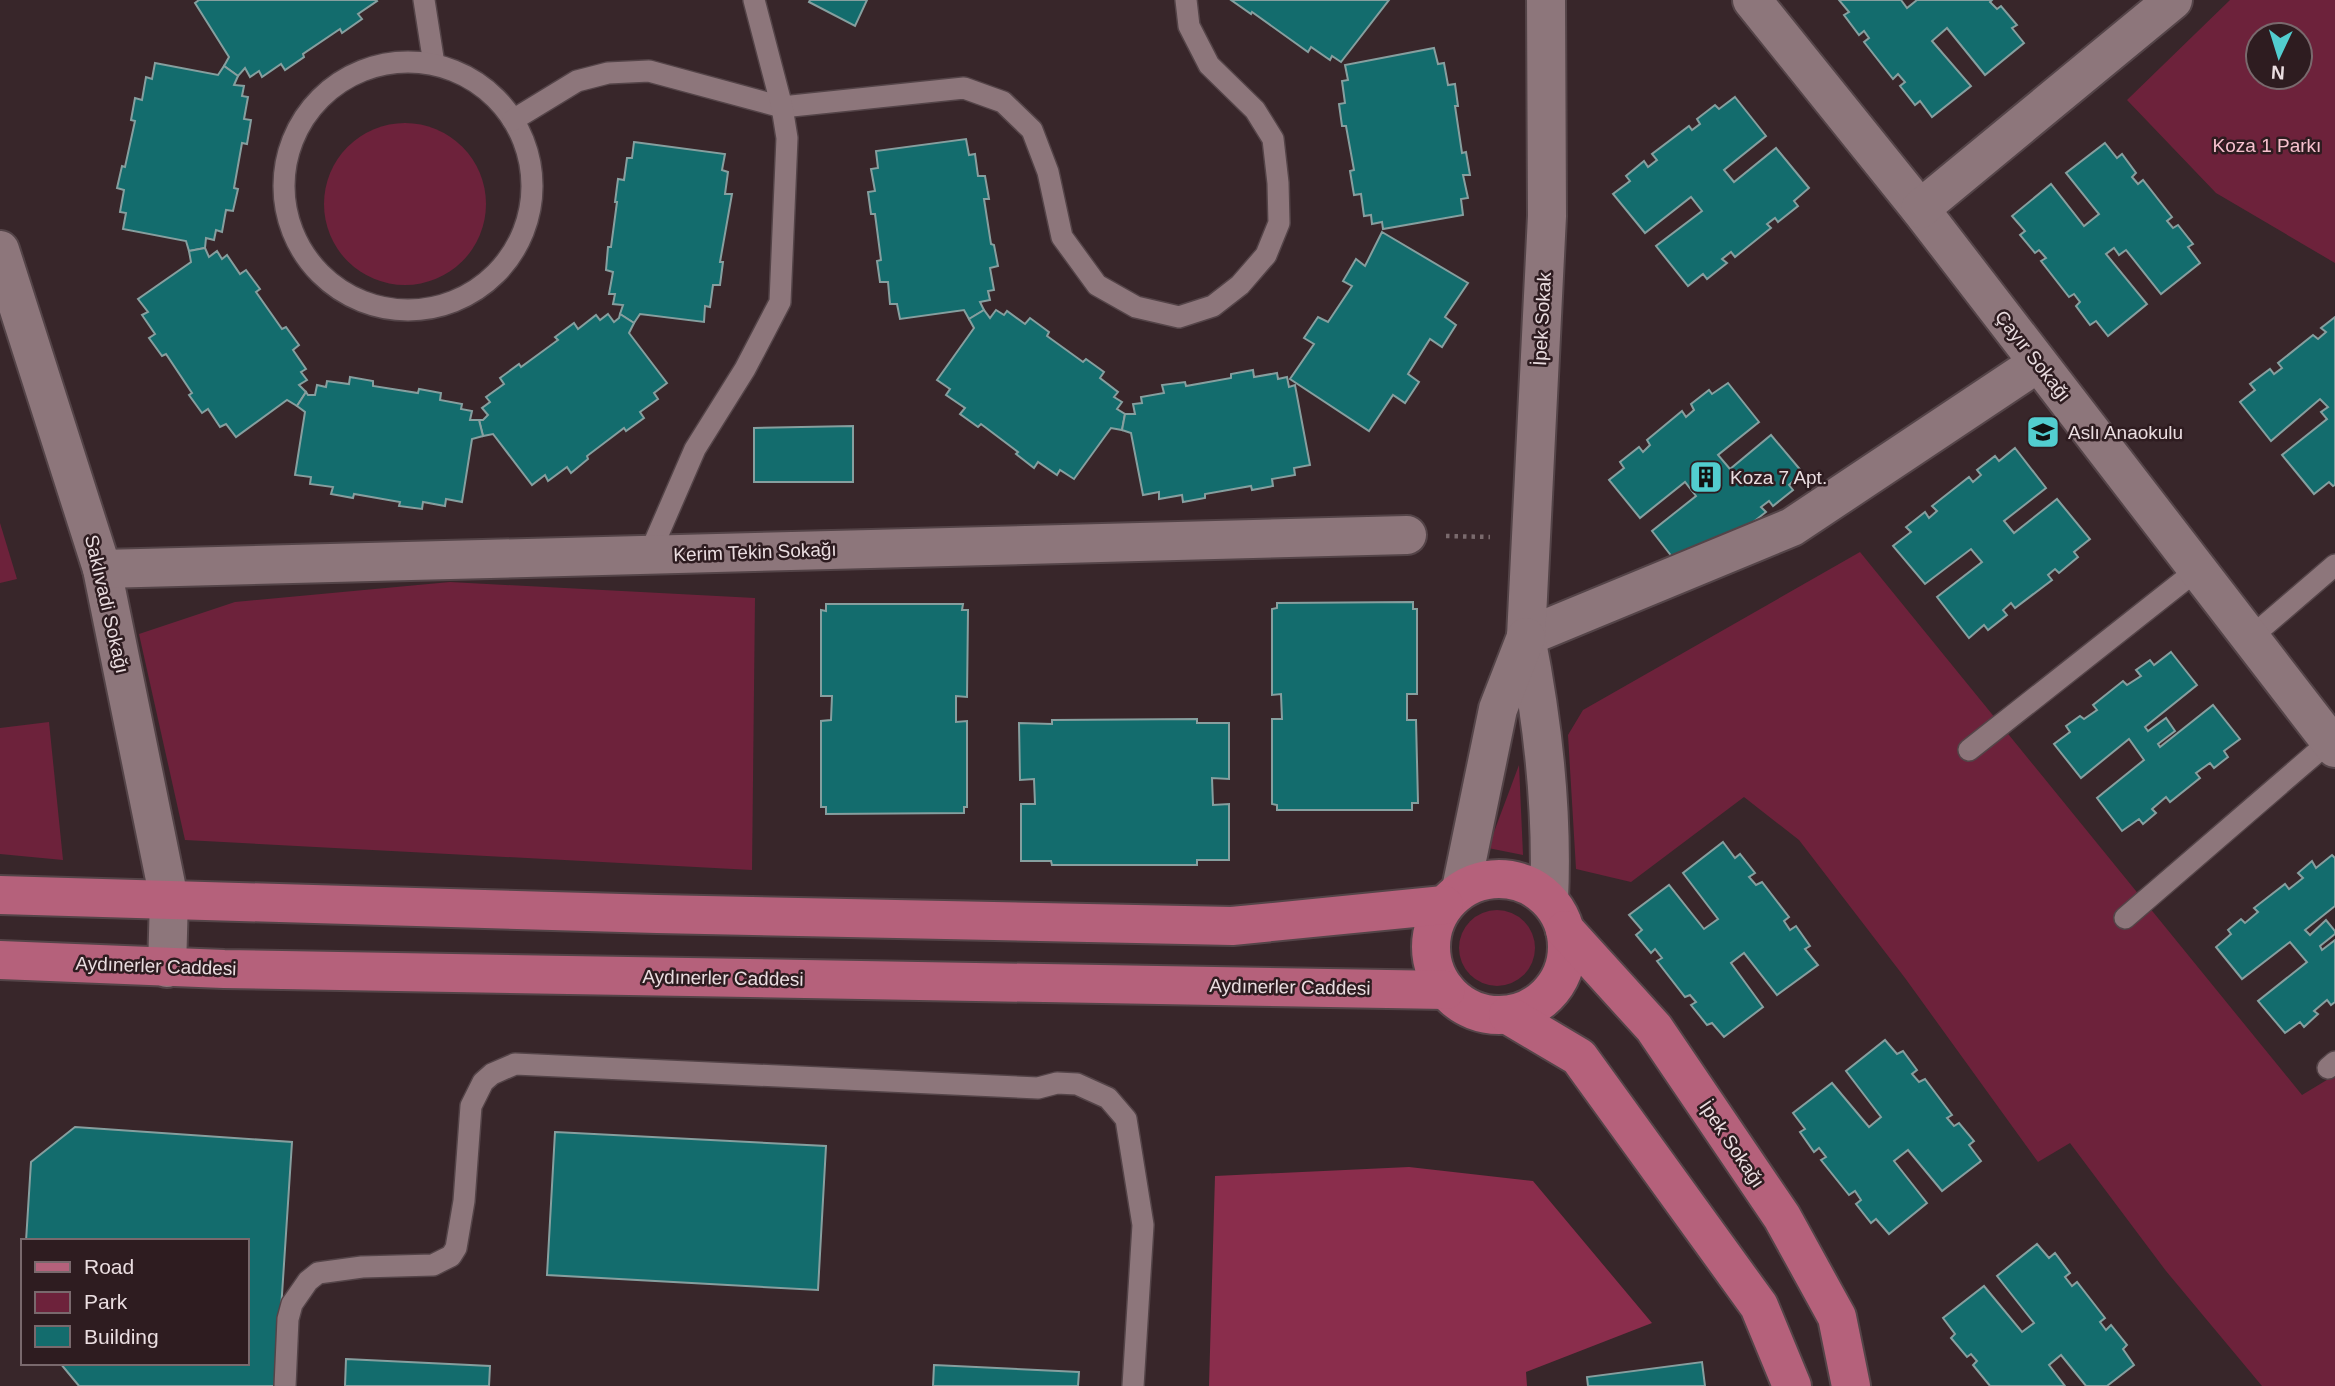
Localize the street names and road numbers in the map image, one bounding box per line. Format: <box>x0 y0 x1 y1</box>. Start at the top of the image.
street label: İpek Sokak <box>1529 271 1555 366</box>
street label: Çayır Sokağı <box>1991 306 2075 406</box>
street label: Saklıvadi Sokağı <box>81 533 133 675</box>
street label: Kerim Tekin Sokağı <box>673 539 837 565</box>
street label: Aydınerler Caddesi <box>75 953 237 979</box>
street label: Aydınerler Caddesi <box>642 966 804 990</box>
street label: Aydınerler Caddesi <box>1209 975 1371 999</box>
street label: İpek Sokağı <box>1695 1097 1769 1191</box>

